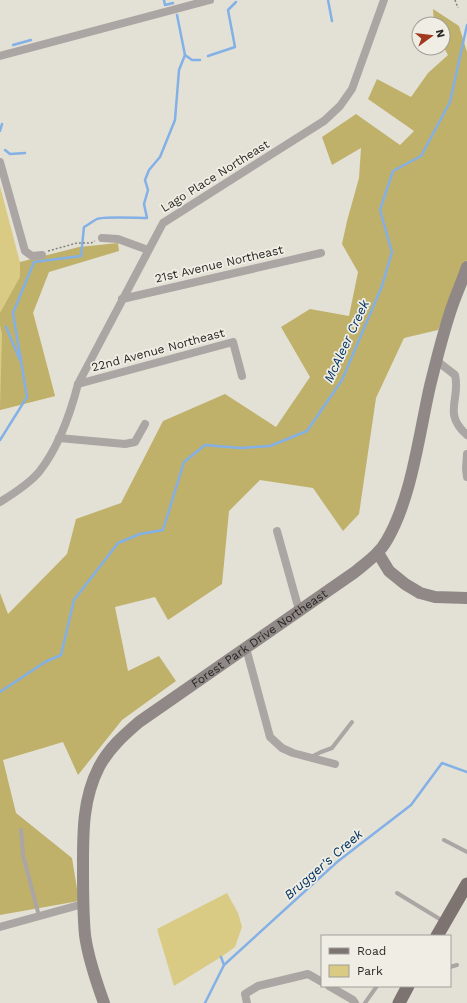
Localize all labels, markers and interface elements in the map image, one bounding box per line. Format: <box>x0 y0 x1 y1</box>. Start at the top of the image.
north arrow <box>411 16 451 56</box>
text: N <box>433 28 448 39</box>
street label: Lago Place Northeast <box>158 137 272 215</box>
street label: 21st Avenue Northeast <box>154 242 284 286</box>
water label: McAleer Creek <box>321 297 373 385</box>
street label: 22nd Avenue Northeast <box>90 325 226 375</box>
street label: Forest Park Drive Northeast <box>188 586 330 691</box>
water label: Brugger's Creek <box>281 826 366 903</box>
legend <box>321 935 451 987</box>
text: Road <box>357 944 386 958</box>
text: Park <box>357 964 383 978</box>

